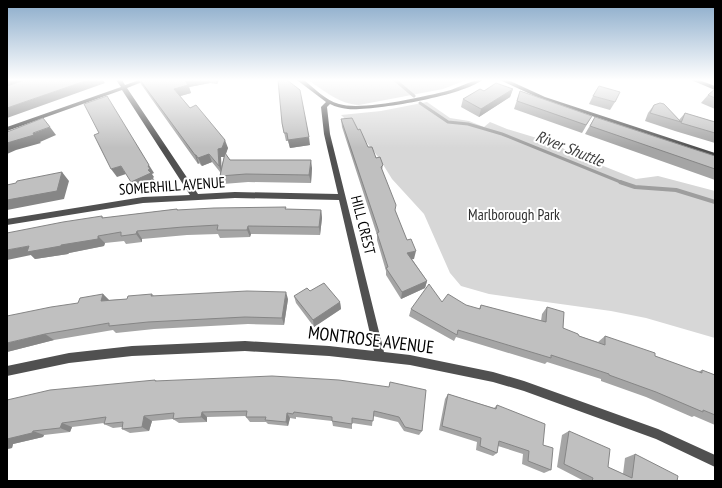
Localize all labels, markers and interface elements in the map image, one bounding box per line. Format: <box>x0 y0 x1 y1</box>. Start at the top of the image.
water label: River Shuttle <box>533 125 608 171</box>
street label: SOMERHILL AVENUE <box>118 172 226 199</box>
street label: HILL CREST <box>347 193 380 257</box>
park label: Marlborough Park <box>468 205 560 224</box>
street label: MONTROSE AVENUE <box>307 320 435 359</box>

